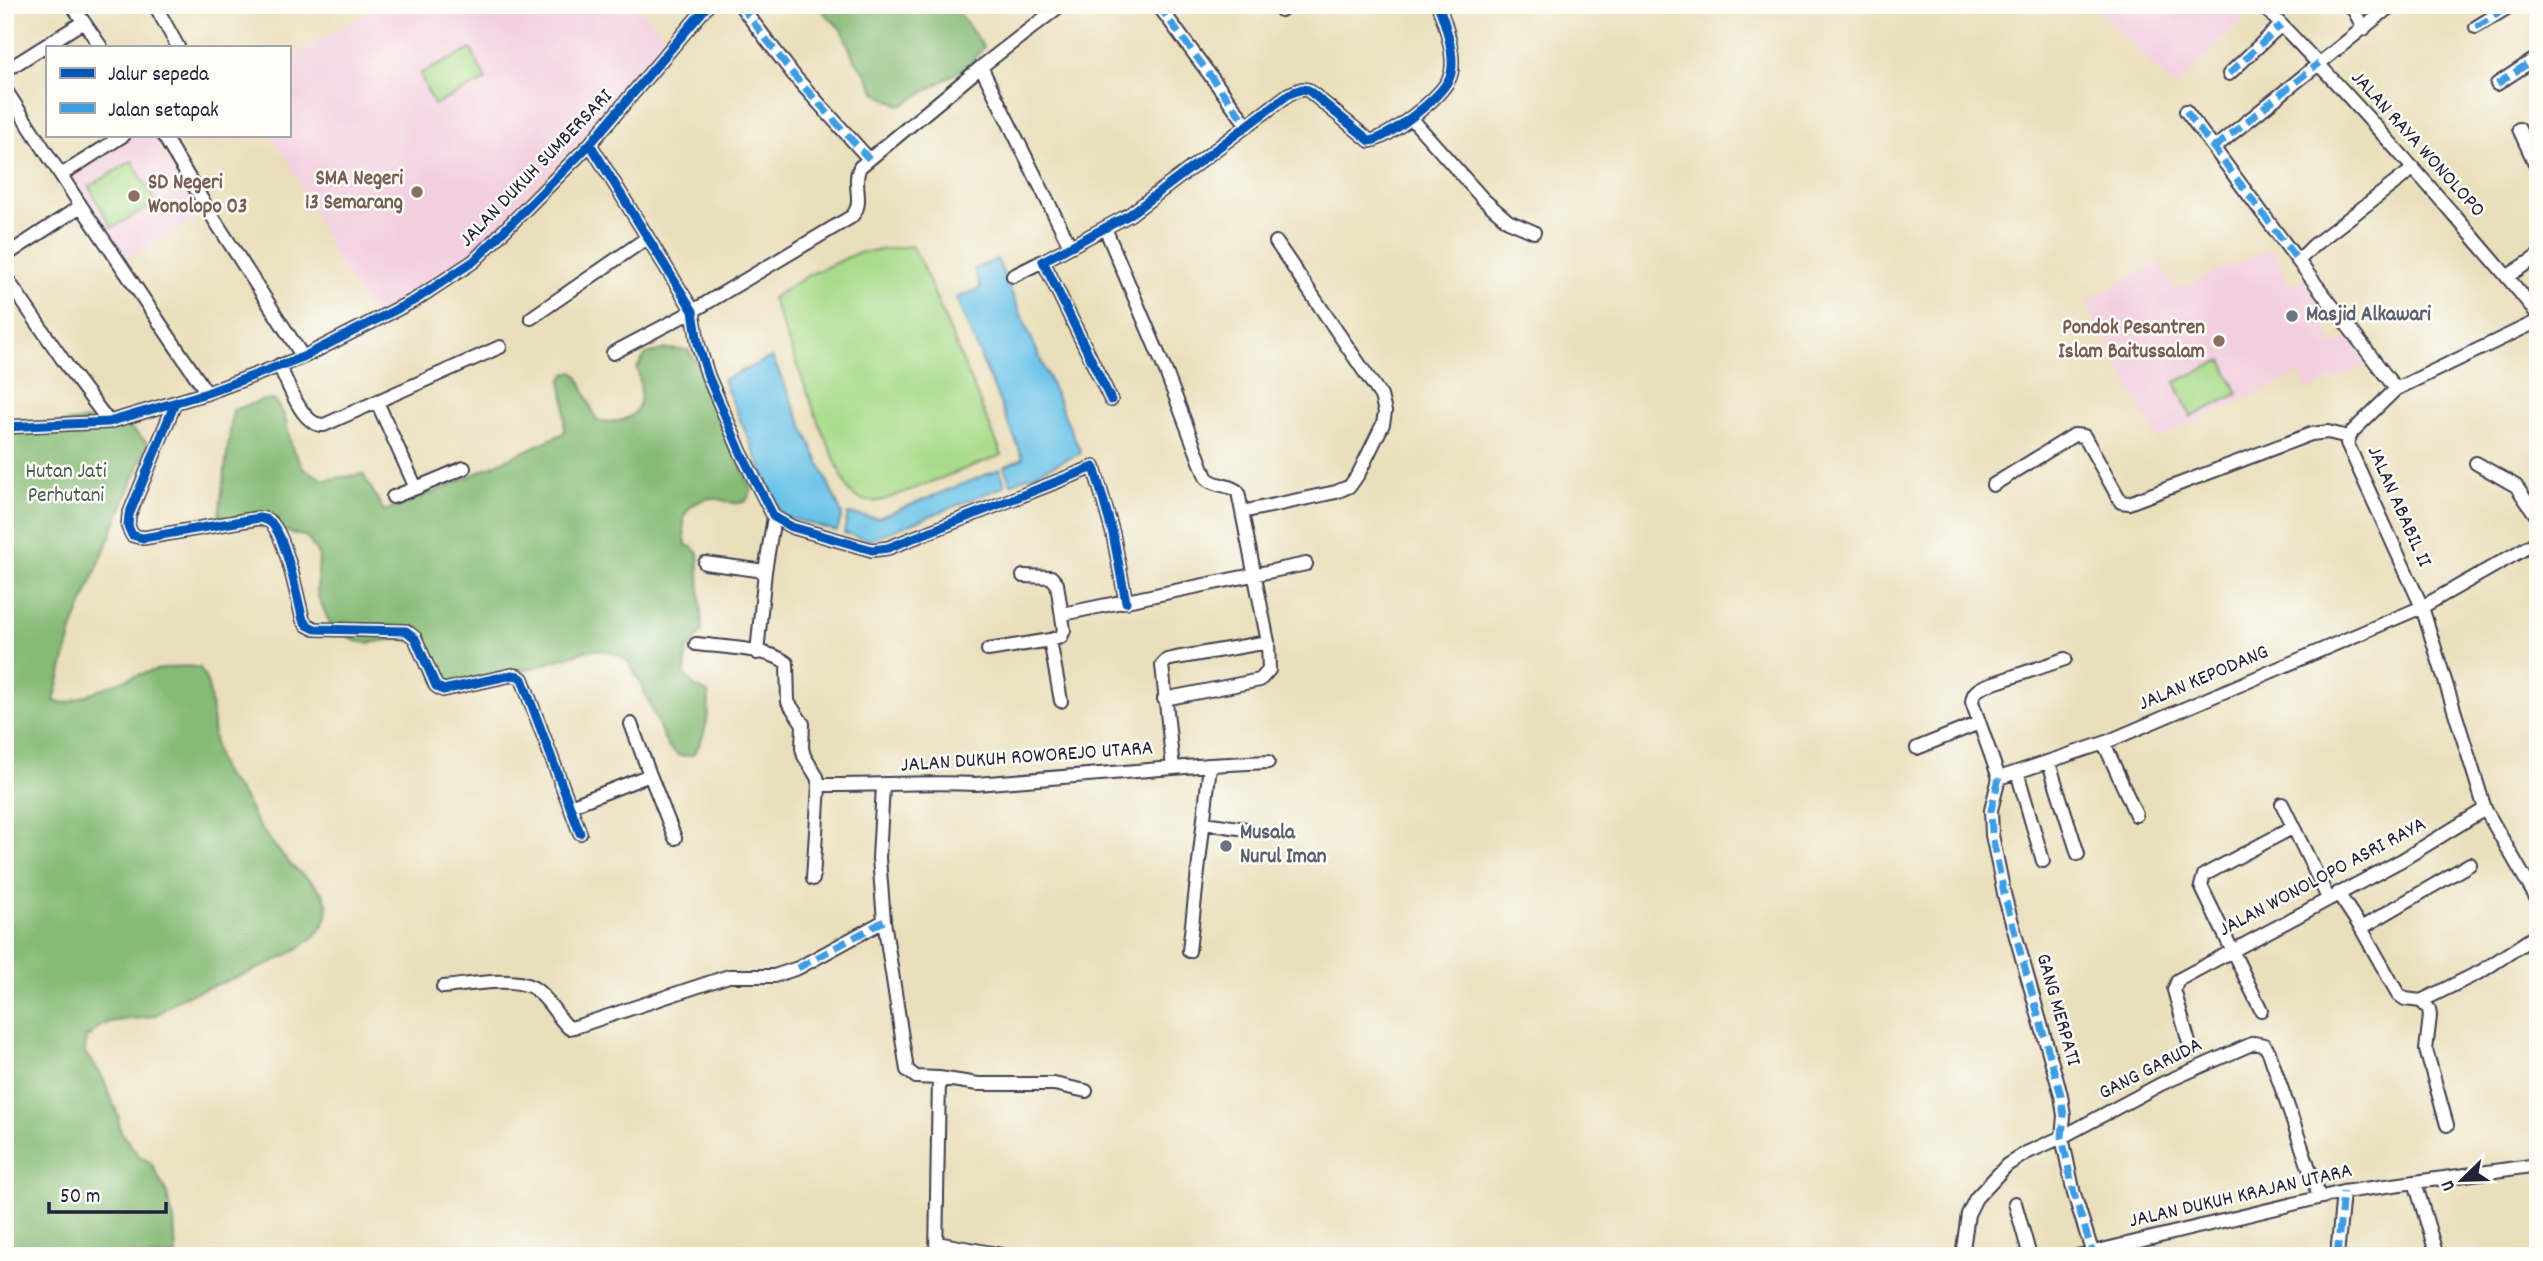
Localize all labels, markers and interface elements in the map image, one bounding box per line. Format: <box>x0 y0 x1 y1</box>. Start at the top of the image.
legend <box>46 46 290 136</box>
text: Jalur sepeda <box>108 61 210 91</box>
street label: JALAN RAYA WONOLOPO <box>2343 65 2491 225</box>
street label: JALAN DUKUH SUMBERSARI <box>453 83 621 255</box>
text: Jalan setapak <box>108 97 219 127</box>
place label: SMA Negeri 13 Semarang <box>305 165 403 219</box>
place label: SD Negeri Wonolopo 03 <box>148 169 247 223</box>
marker: SMA Negeri 13 Semarang <box>409 184 425 200</box>
marker: SD Negeri Wonolopo 03 <box>126 188 142 204</box>
place label: Masjid Alkawari <box>2306 301 2431 331</box>
marker: Masjid Alkawari <box>2284 308 2300 324</box>
place label: Pondok Pesantren Islam Baitussalam <box>2058 314 2205 368</box>
marker: Pondok Pesantren Islam Baitussalam <box>2211 333 2227 349</box>
street label: JALAN ABABIL II <box>2358 441 2438 573</box>
park label: Hutan Jati Perhutani <box>26 458 107 512</box>
street label: JALAN KEPODANG <box>2134 638 2274 720</box>
street label: JALAN DUKUH ROWOREJO UTARA <box>900 734 1154 782</box>
street label: JALAN WONOLOPO ASRI RAYA <box>2214 811 2432 945</box>
place label: Musala Nurul Iman <box>1240 819 1327 873</box>
marker: Musala Nurul Iman <box>1218 838 1234 854</box>
street label: GANG MERPATI <box>2027 950 2088 1070</box>
street label: GANG GARUDA <box>2094 1031 2208 1109</box>
north arrow <box>2428 1146 2498 1216</box>
street label: JALAN DUKUH KRAJAN UTARA <box>2127 1157 2355 1237</box>
scale bar <box>49 1170 166 1214</box>
text: U <box>2435 1176 2464 1195</box>
text: 50 m <box>60 1183 100 1213</box>

